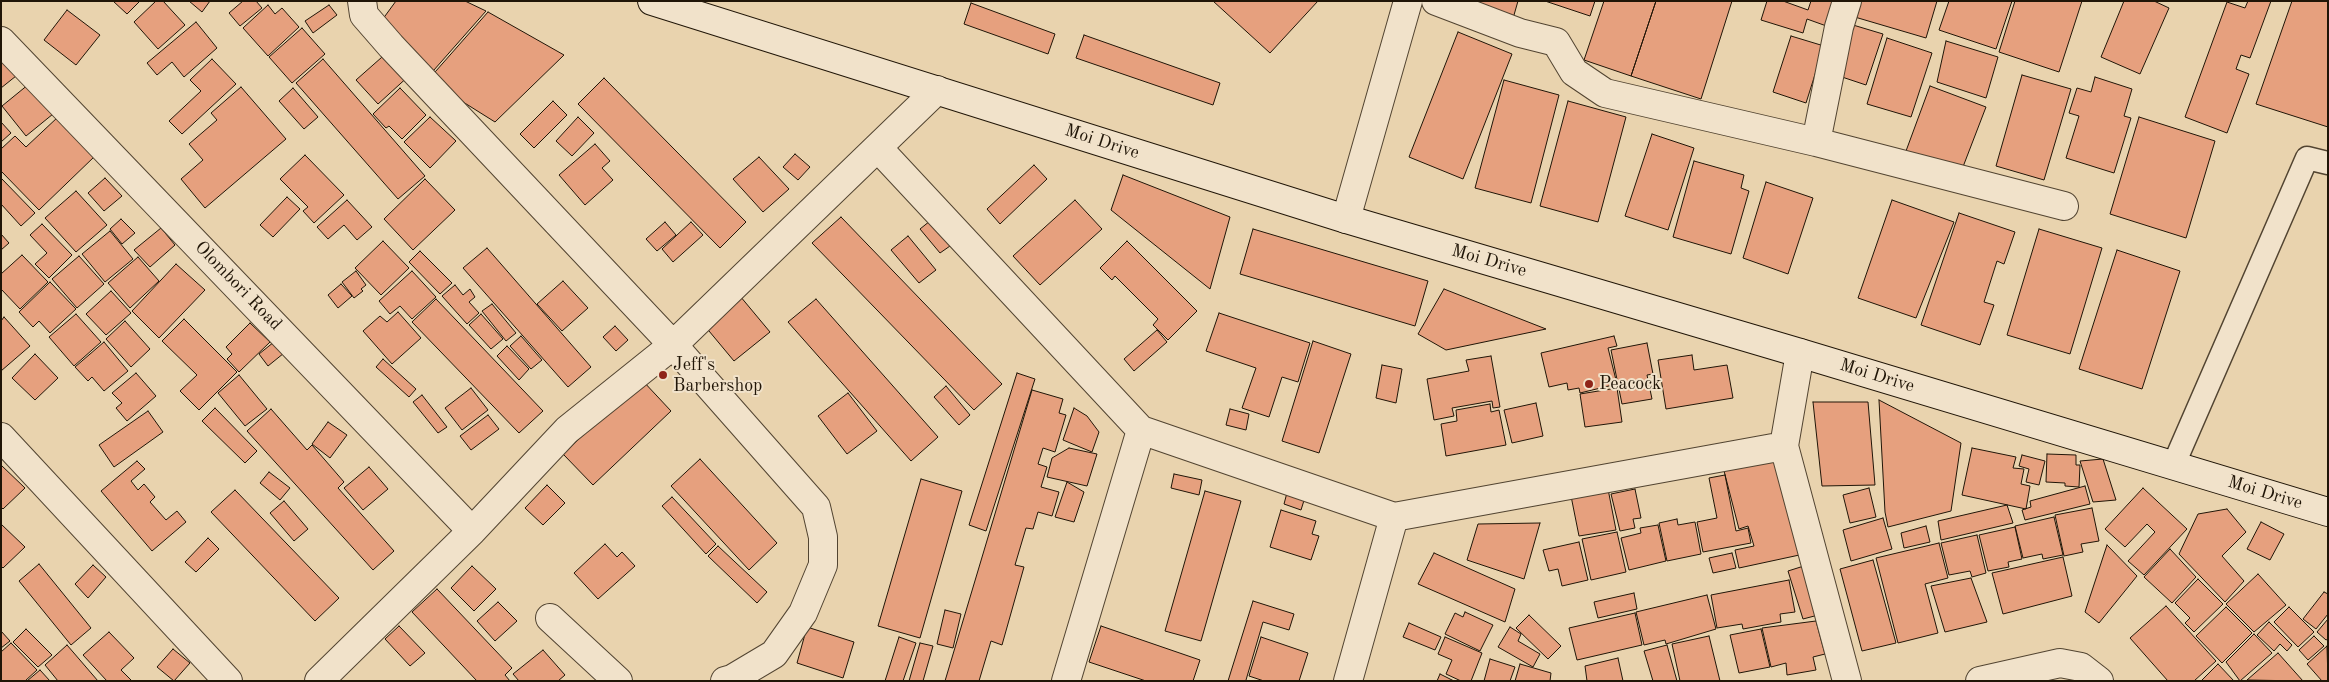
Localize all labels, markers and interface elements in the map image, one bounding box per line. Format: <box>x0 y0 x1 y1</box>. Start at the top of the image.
street label: Moi Drive <box>1062 120 1142 164</box>
street label: Olombori Road <box>190 237 286 335</box>
street label: Moi Drive <box>1449 240 1529 282</box>
place label: Jeff's Barbershop <box>673 354 762 396</box>
street label: Moi Drive <box>1837 354 1917 398</box>
marker: Jeff's Barbershop <box>657 369 669 381</box>
place label: Peacock <box>1599 373 1661 395</box>
marker: Peacock <box>1583 378 1595 390</box>
street label: Moi Drive <box>2225 471 2305 515</box>

